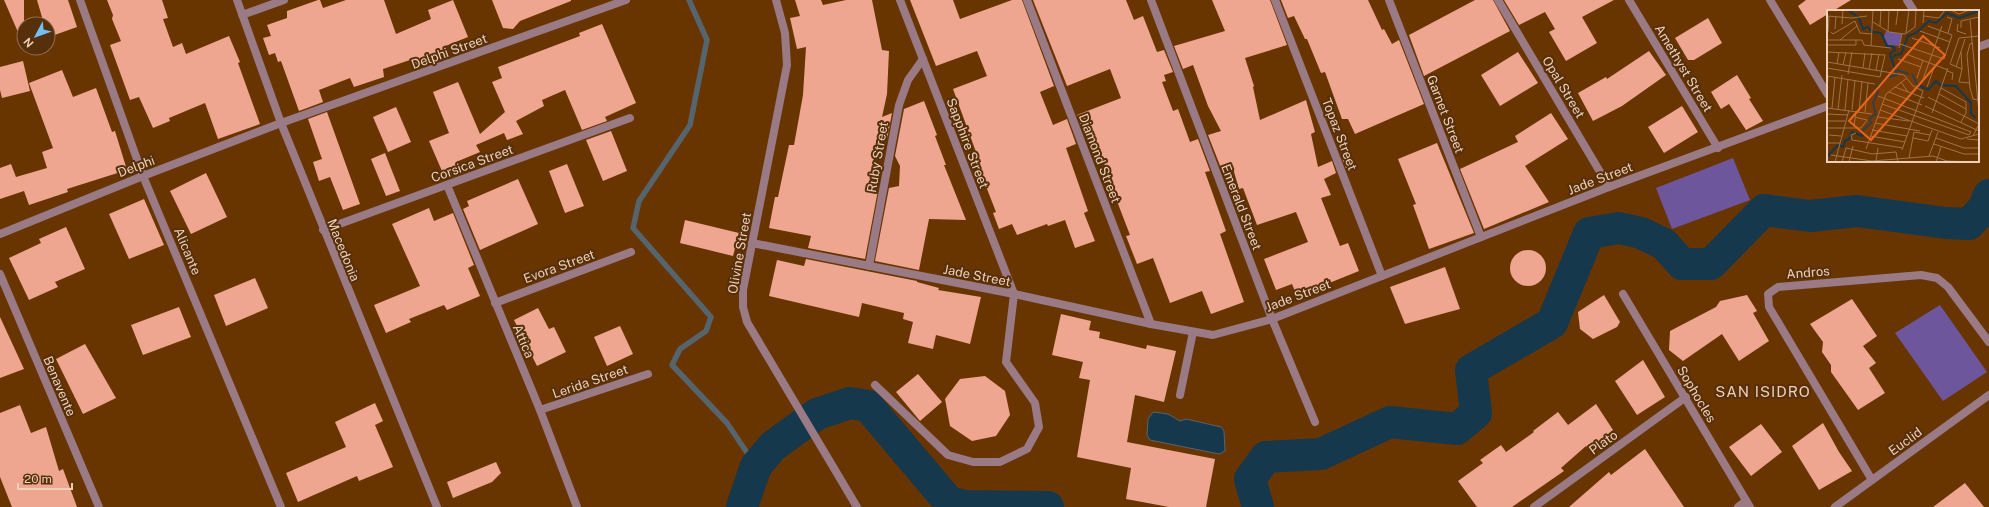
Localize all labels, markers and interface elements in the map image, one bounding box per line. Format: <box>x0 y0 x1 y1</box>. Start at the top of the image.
inset map <box>1827 10 1979 162</box>
north arrow <box>16 16 56 56</box>
street label: Amethyst Street <box>1652 22 1716 115</box>
street label: Delphi Street <box>409 31 489 72</box>
text: N <box>21 35 36 50</box>
street label: Opal Street <box>1539 54 1588 121</box>
street label: Garnet Street <box>1424 73 1467 155</box>
street label: Sapphire Street <box>943 96 992 190</box>
street label: Topaz Street <box>1319 96 1360 173</box>
street label: Diamond Street <box>1076 111 1123 205</box>
street label: Ruby Street <box>864 120 891 194</box>
street label: Corsica Street <box>429 142 515 185</box>
street label: Delphi <box>115 153 157 180</box>
street label: Jade Street <box>1566 159 1635 198</box>
street label: Emerald Street <box>1218 162 1265 252</box>
street label: Olivine Street <box>725 211 754 295</box>
street label: Macedonia <box>324 217 363 284</box>
street label: Alicante <box>171 225 204 277</box>
street label: Evora Street <box>521 247 597 286</box>
street label: Jade Street <box>942 262 1012 289</box>
street label: Andros <box>1786 263 1830 282</box>
street label: Jade Street <box>1264 276 1333 315</box>
street label: Attica <box>510 322 537 360</box>
street label: Benavente <box>40 354 79 419</box>
street label: Lerida Street <box>550 362 630 401</box>
street label: Sophocles <box>1674 363 1719 425</box>
district label: SAN ISIDRO <box>1715 383 1811 400</box>
street label: Euclid <box>1886 424 1925 458</box>
street label: Plato <box>1586 427 1620 458</box>
scale bar <box>18 465 72 491</box>
text: 20 m <box>24 472 52 486</box>

